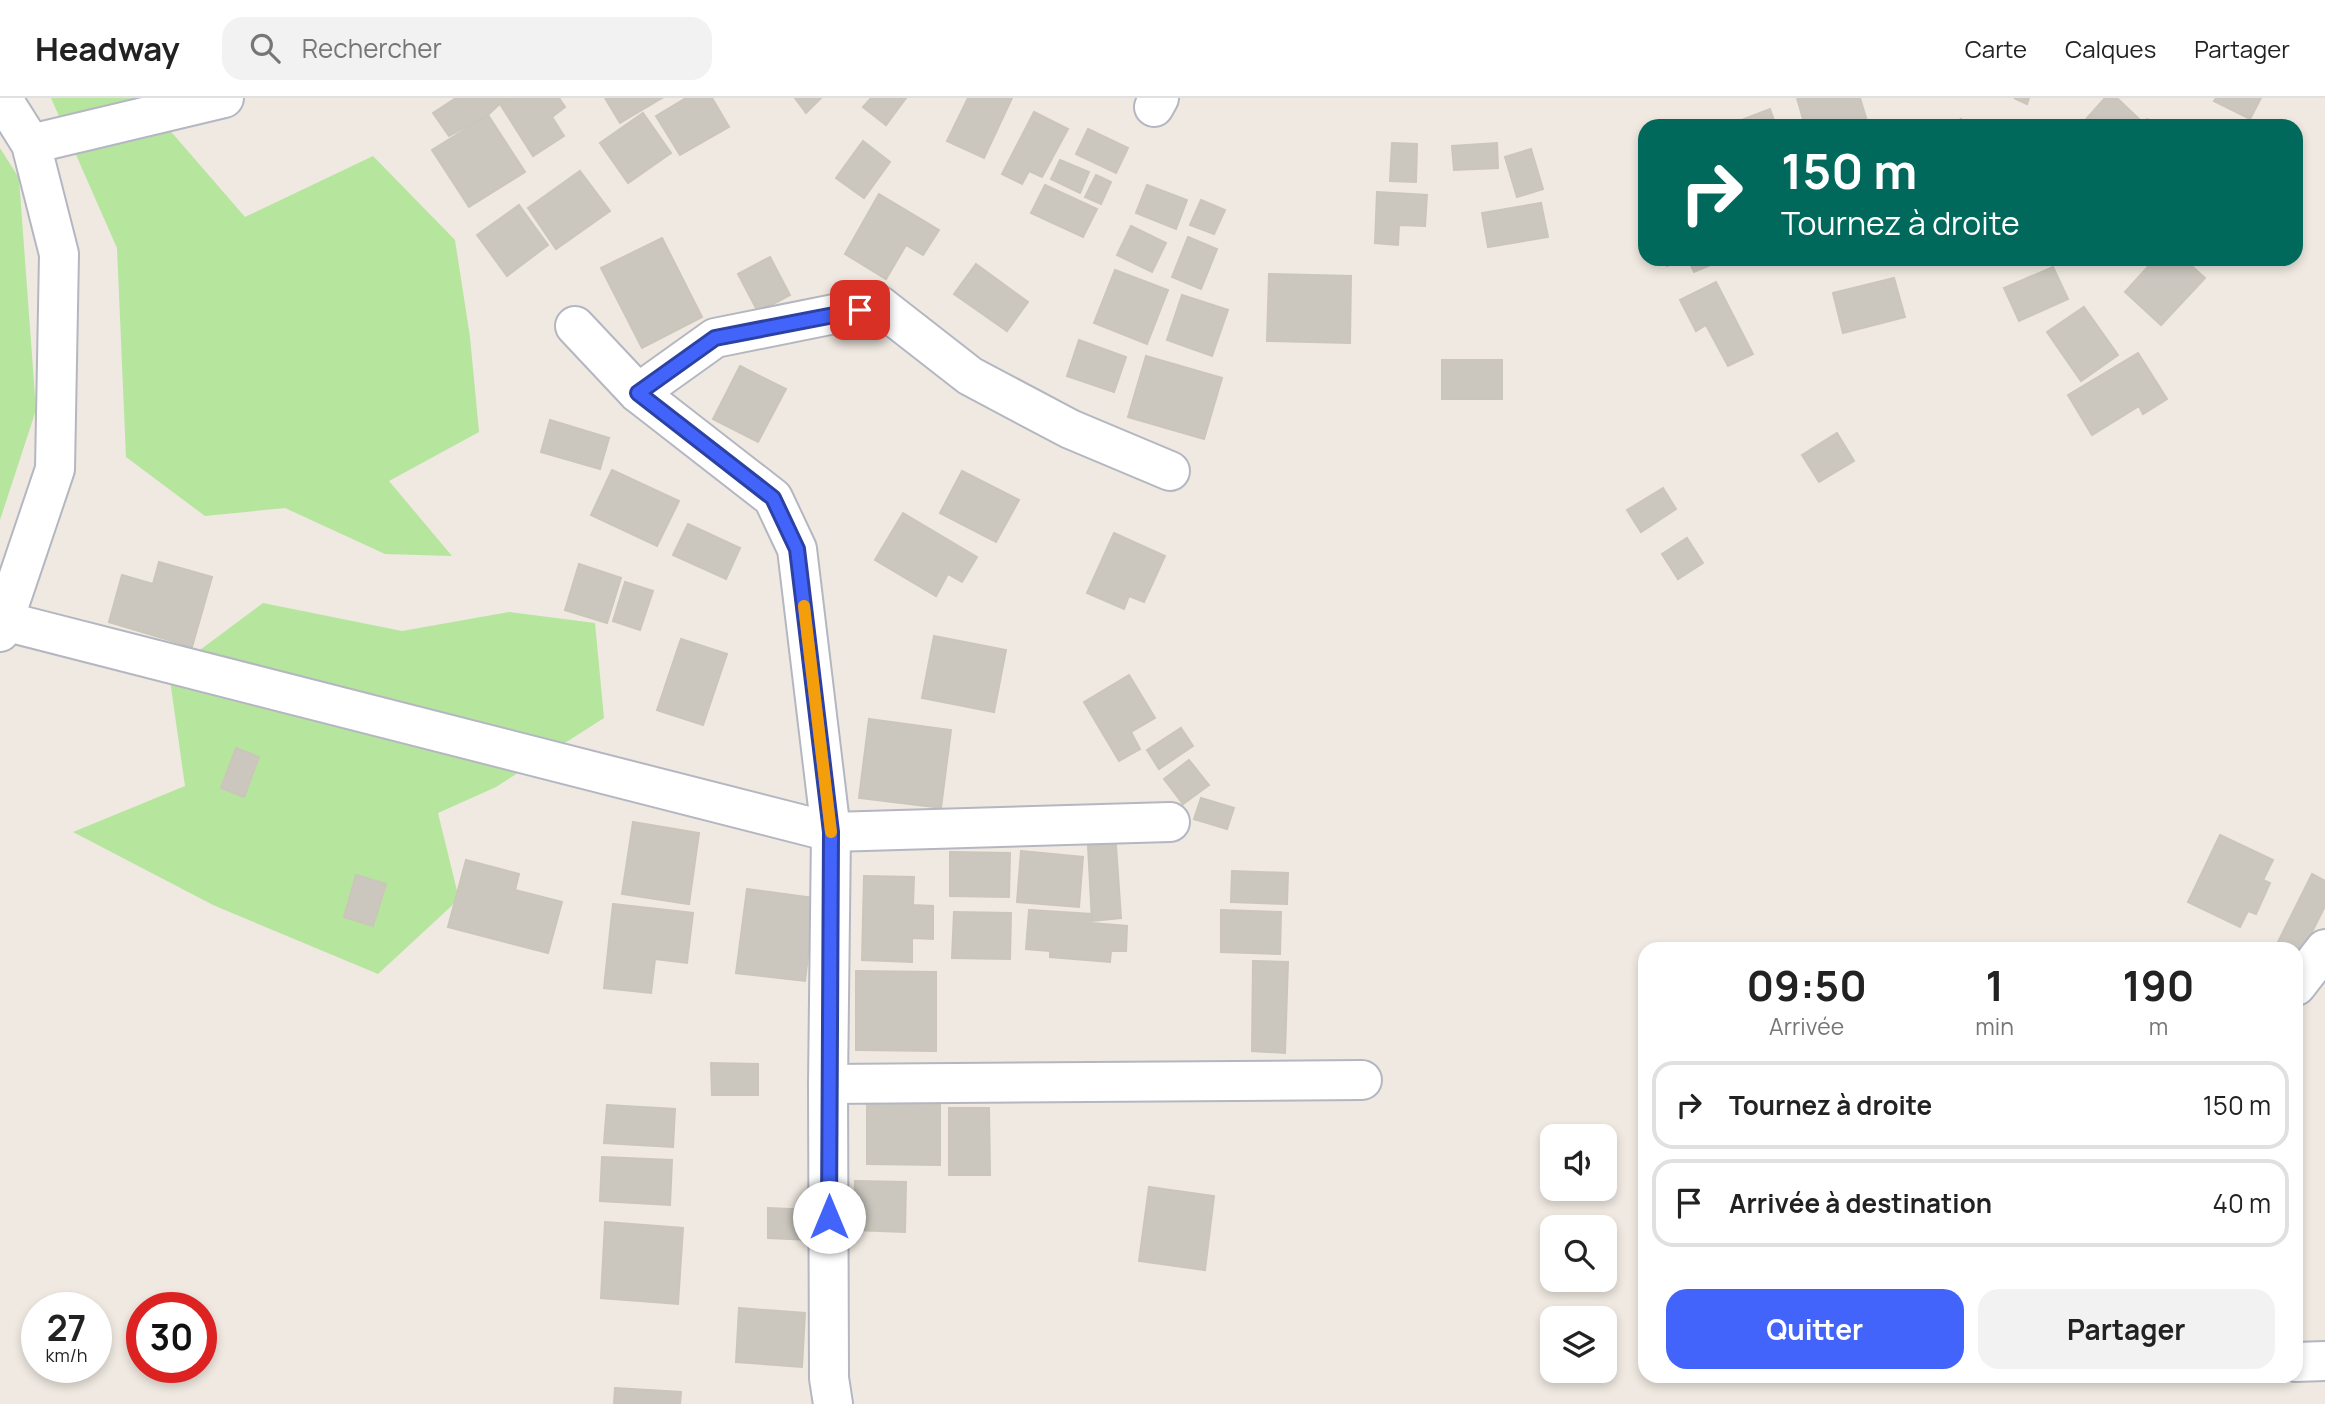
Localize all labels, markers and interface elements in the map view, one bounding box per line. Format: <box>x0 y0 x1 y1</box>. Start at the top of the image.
search box <box>222 17 712 80</box>
text: Headway <box>35 26 180 71</box>
icon: search <box>246 29 284 67</box>
text: Rechercher <box>302 30 442 66</box>
text: Carte <box>1965 32 2027 65</box>
text: Calques <box>2065 32 2156 65</box>
text: Partager <box>2194 32 2290 65</box>
text: 150 m <box>1781 137 1917 204</box>
icon: right <box>1666 147 1757 238</box>
text: Tournez à droite <box>1781 201 2020 245</box>
pin <box>830 280 890 340</box>
icon: arrive <box>841 291 879 329</box>
text: 09:50 <box>1746 956 1867 1014</box>
text: 1 <box>1985 956 2004 1014</box>
text: 190 <box>2122 956 2195 1014</box>
text: Arrivée <box>1769 1010 1844 1042</box>
text: min <box>1975 1010 2014 1042</box>
text: m <box>2149 1010 2168 1042</box>
icon: right <box>1670 1086 1708 1124</box>
text: Tournez à droite <box>1729 1087 1932 1123</box>
text: 150 m <box>2203 1087 2271 1123</box>
map controls <box>1540 1124 1617 1383</box>
button: sound <box>1540 1124 1617 1201</box>
position arrow <box>792 1180 866 1254</box>
icon: arrive <box>1670 1184 1708 1222</box>
text: Arrivée à destination <box>1729 1185 1992 1221</box>
text: 40 m <box>2213 1185 2271 1221</box>
button: search <box>1540 1215 1617 1292</box>
button: Quitter <box>1666 1289 1964 1369</box>
button: Partager <box>1978 1289 2275 1369</box>
speed limit sign: 30 <box>126 1292 217 1383</box>
text: 27 <box>47 1304 86 1352</box>
button: layers <box>1540 1306 1617 1383</box>
text: km/h <box>46 1343 87 1367</box>

